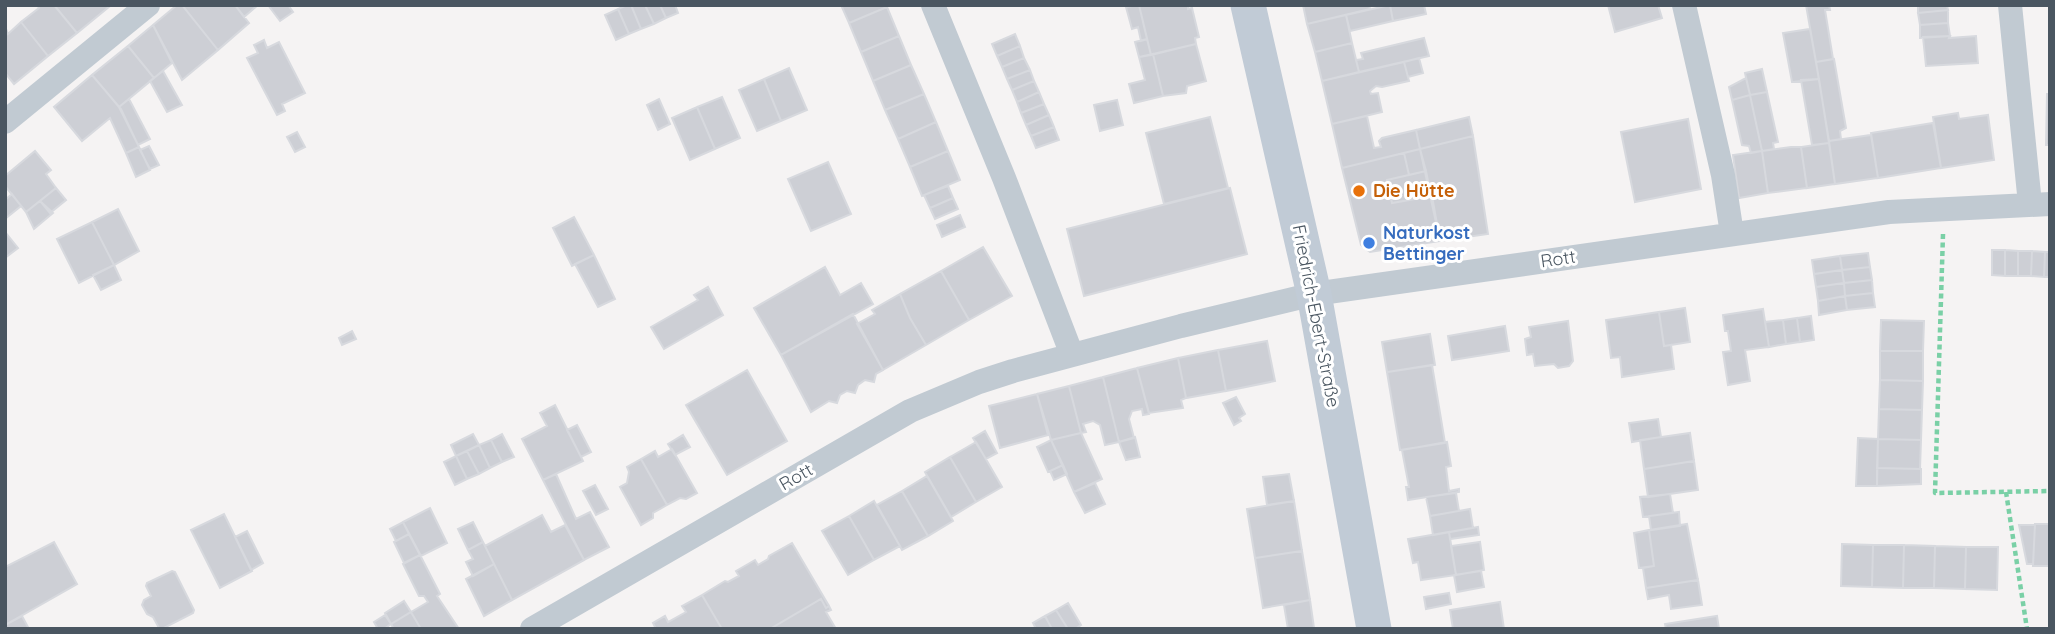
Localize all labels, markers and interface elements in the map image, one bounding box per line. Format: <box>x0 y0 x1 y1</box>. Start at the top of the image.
place label: Die Hütte <box>1373 179 1455 202</box>
marker: Die Hütte <box>1351 183 1367 199</box>
place label: Naturkost Bettinger <box>1383 221 1470 265</box>
street label: Friedrich-Ebert-Straße <box>1288 223 1345 409</box>
marker: Naturkost Bettinger <box>1361 235 1377 251</box>
street label: Rott <box>1539 245 1577 272</box>
street label: Rott <box>775 458 817 495</box>

